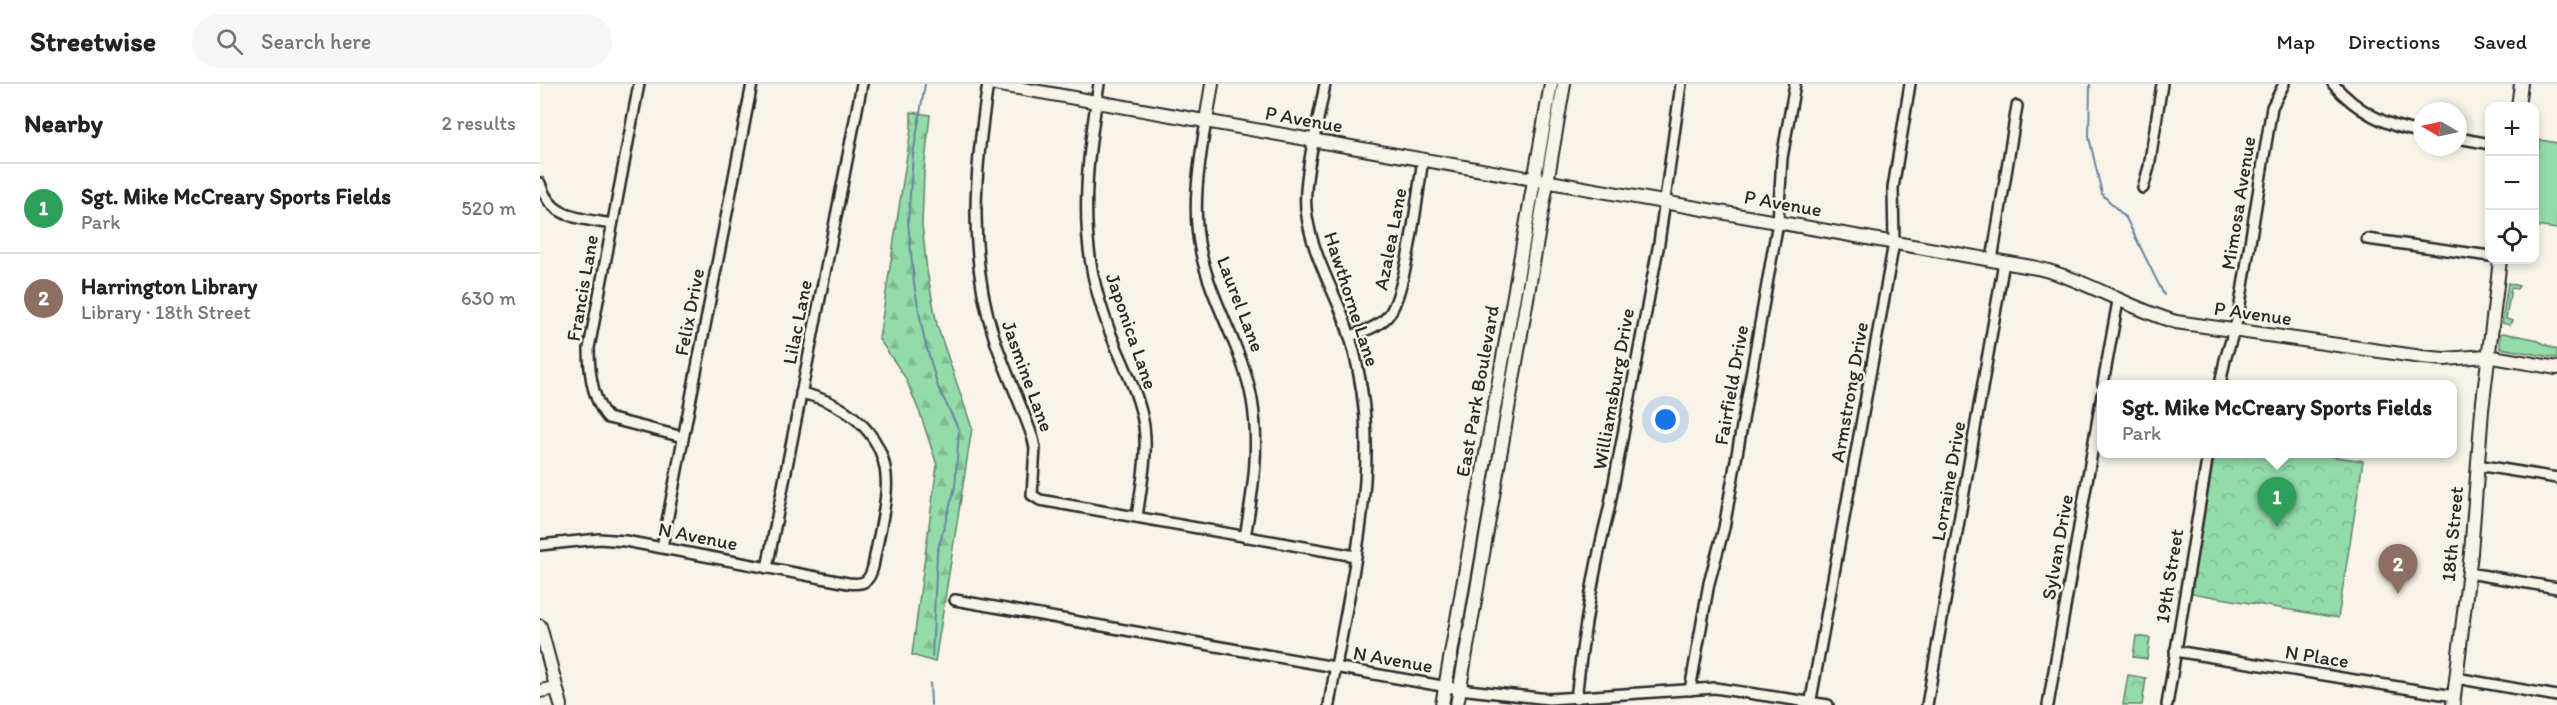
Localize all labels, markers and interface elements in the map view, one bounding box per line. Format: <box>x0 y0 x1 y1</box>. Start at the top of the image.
search box <box>192 14 612 68</box>
text: Streetwise <box>30 24 156 58</box>
icon: search <box>213 25 246 58</box>
text: Search here <box>261 28 371 55</box>
text: Map <box>2277 29 2315 54</box>
text: Directions <box>2348 29 2440 54</box>
text: Saved <box>2473 29 2527 54</box>
street label: P Avenue <box>1263 100 1345 138</box>
north arrow <box>2413 102 2467 156</box>
map controls <box>2485 102 2539 264</box>
button: + <box>2485 102 2539 156</box>
text: Nearby <box>24 107 103 139</box>
text: 2 results <box>442 111 516 135</box>
street label: Mimosa Avenue <box>2216 134 2260 272</box>
button: − <box>2485 156 2539 210</box>
text: Sgt. Mike McCreary Sports Fields <box>81 183 391 210</box>
street label: P Avenue <box>1742 184 1824 222</box>
street label: Azalea Lane <box>1368 186 1412 292</box>
text: 1 <box>39 196 48 220</box>
text: 520 m <box>461 196 516 220</box>
text: Park <box>81 210 120 234</box>
button: locate <box>2485 210 2539 264</box>
street label: Hawthorne Lane <box>1319 229 1385 369</box>
street label: Francis Lane <box>561 233 603 343</box>
street label: Laurel Lane <box>1212 253 1270 355</box>
street label: Felix Drive <box>669 266 709 358</box>
street label: Japonica Lane <box>1101 270 1163 392</box>
text: Harrington Library <box>81 273 257 300</box>
street label: Lilac Lane <box>777 278 817 366</box>
text: 2 <box>38 286 49 310</box>
text: 630 m <box>461 286 516 310</box>
street label: P Avenue <box>2212 296 2294 330</box>
text: Library · 18th Street <box>81 300 251 324</box>
street label: East Park Boulevard <box>1450 303 1504 479</box>
street label: Williamsburg Drive <box>1587 306 1639 472</box>
street label: Jasmine Lane <box>997 317 1059 435</box>
street label: Armstrong Drive <box>1825 320 1873 464</box>
street label: Fairfield Drive <box>1709 323 1753 447</box>
popup <box>2097 380 2457 458</box>
text: Sgt. Mike McCreary Sports Fields <box>2122 394 2432 421</box>
your location <box>1651 405 1680 434</box>
street label: Lorraine Drive <box>1926 419 1970 543</box>
text: Park <box>2122 421 2161 445</box>
pin: 1 <box>2258 478 2296 527</box>
street label: 18th Street <box>2436 485 2468 583</box>
street label: Sylvan Drive <box>2036 492 2078 602</box>
street label: N Avenue <box>656 517 740 555</box>
street label: 19th Street <box>2150 527 2188 625</box>
pin: 2 <box>2378 544 2418 594</box>
street label: N Place <box>2283 639 2351 673</box>
street label: N Avenue <box>1351 640 1435 678</box>

